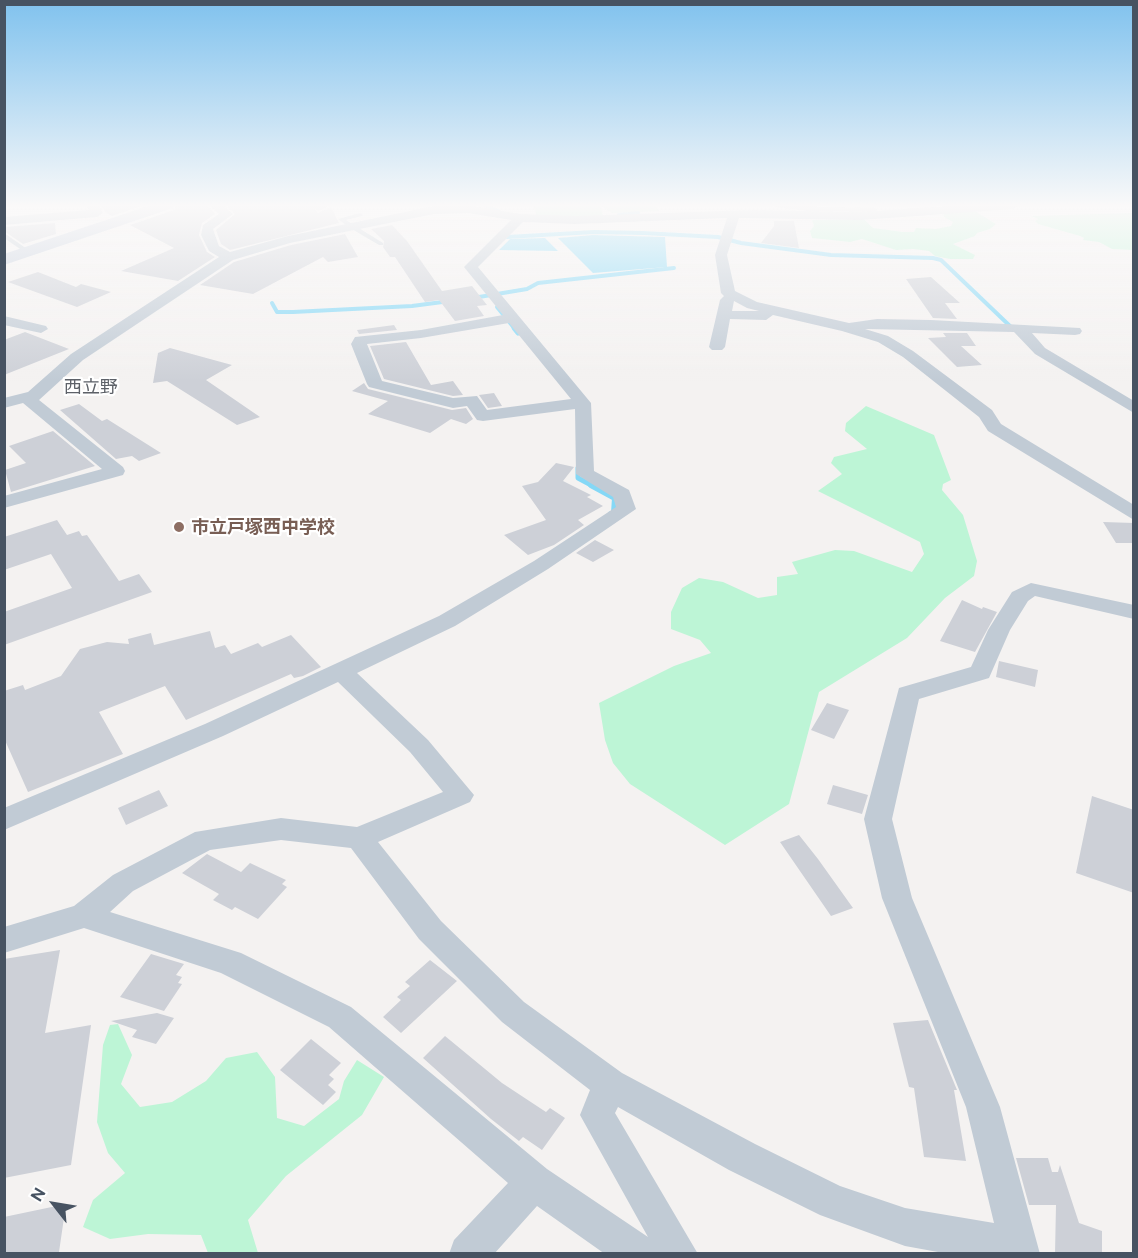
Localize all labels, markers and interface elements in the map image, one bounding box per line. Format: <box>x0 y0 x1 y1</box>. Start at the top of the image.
district label: 西立野 <box>64 376 118 398</box>
place label: 市立戸塚西中学校 <box>191 516 335 538</box>
marker: 市立戸塚西中学校 <box>172 520 186 534</box>
north arrow <box>24 1174 84 1234</box>
text: N <box>27 1184 50 1205</box>

